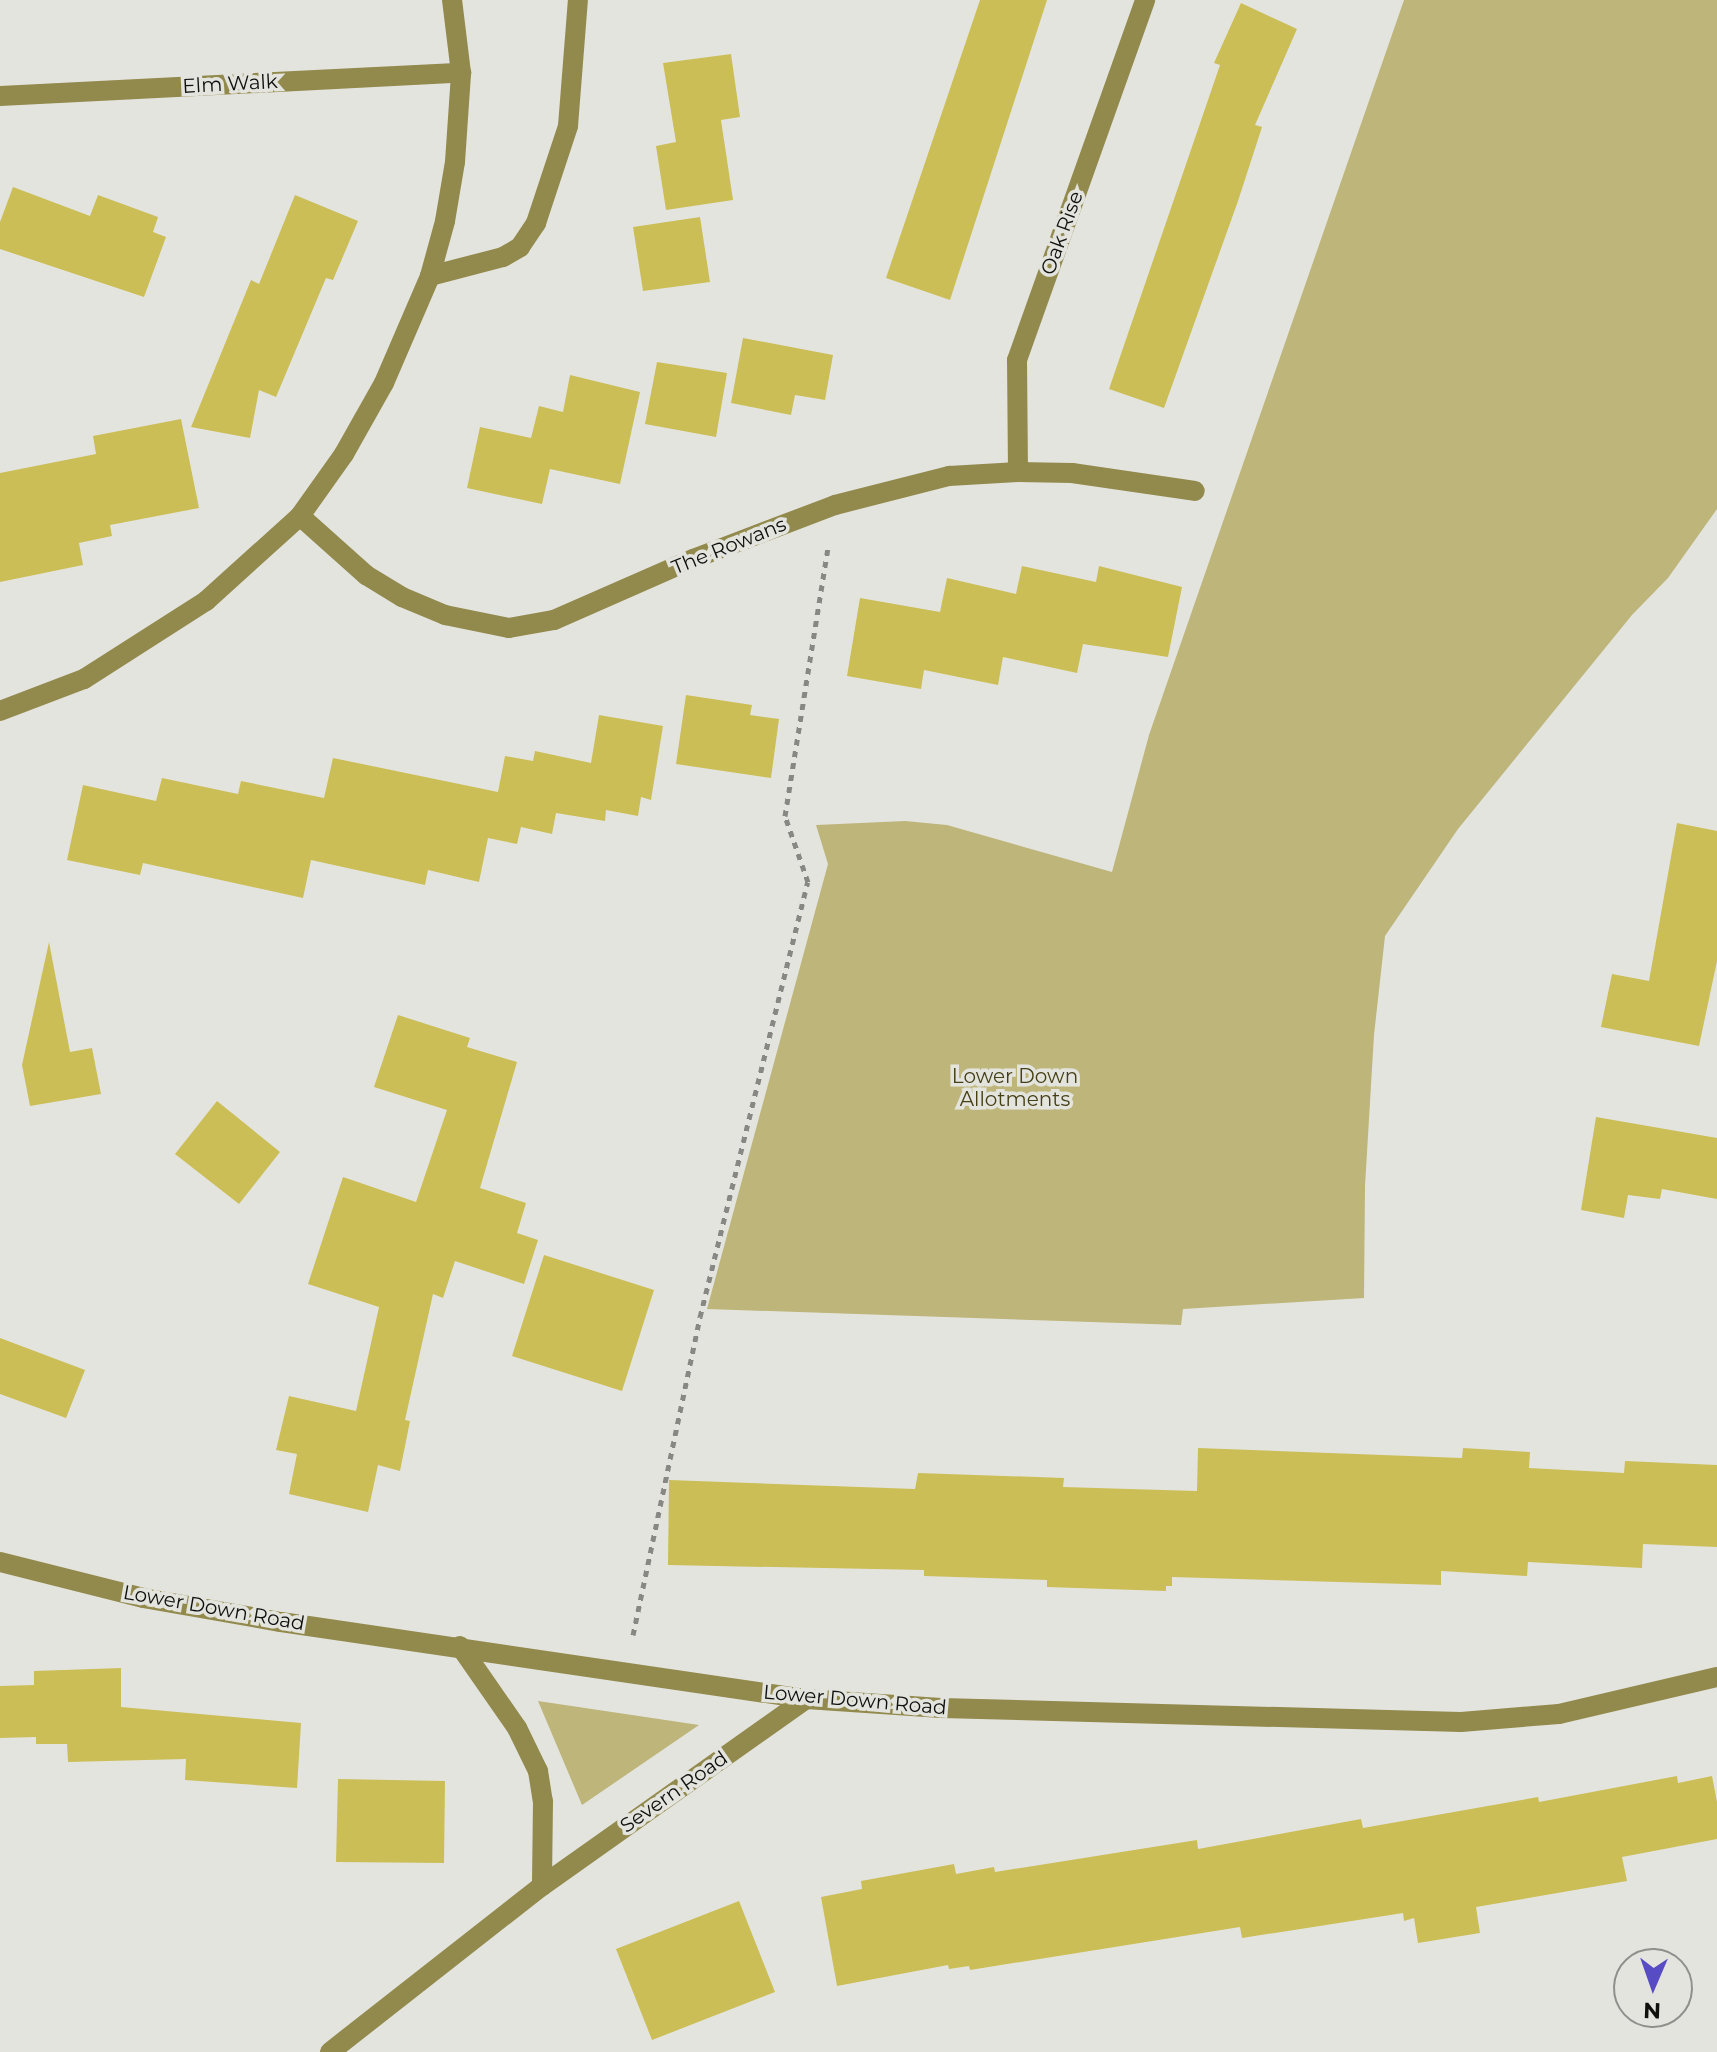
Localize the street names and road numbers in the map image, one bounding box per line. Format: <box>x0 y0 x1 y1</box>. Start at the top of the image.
street label: Elm Walk <box>182 70 278 98</box>
street label: Oak Rise <box>1036 188 1088 278</box>
street label: The Rowans <box>668 512 790 580</box>
street label: Lower Down Road <box>121 1580 307 1636</box>
street label: Lower Down Road <box>762 1680 948 1720</box>
street label: Severn Road <box>616 1746 732 1838</box>

